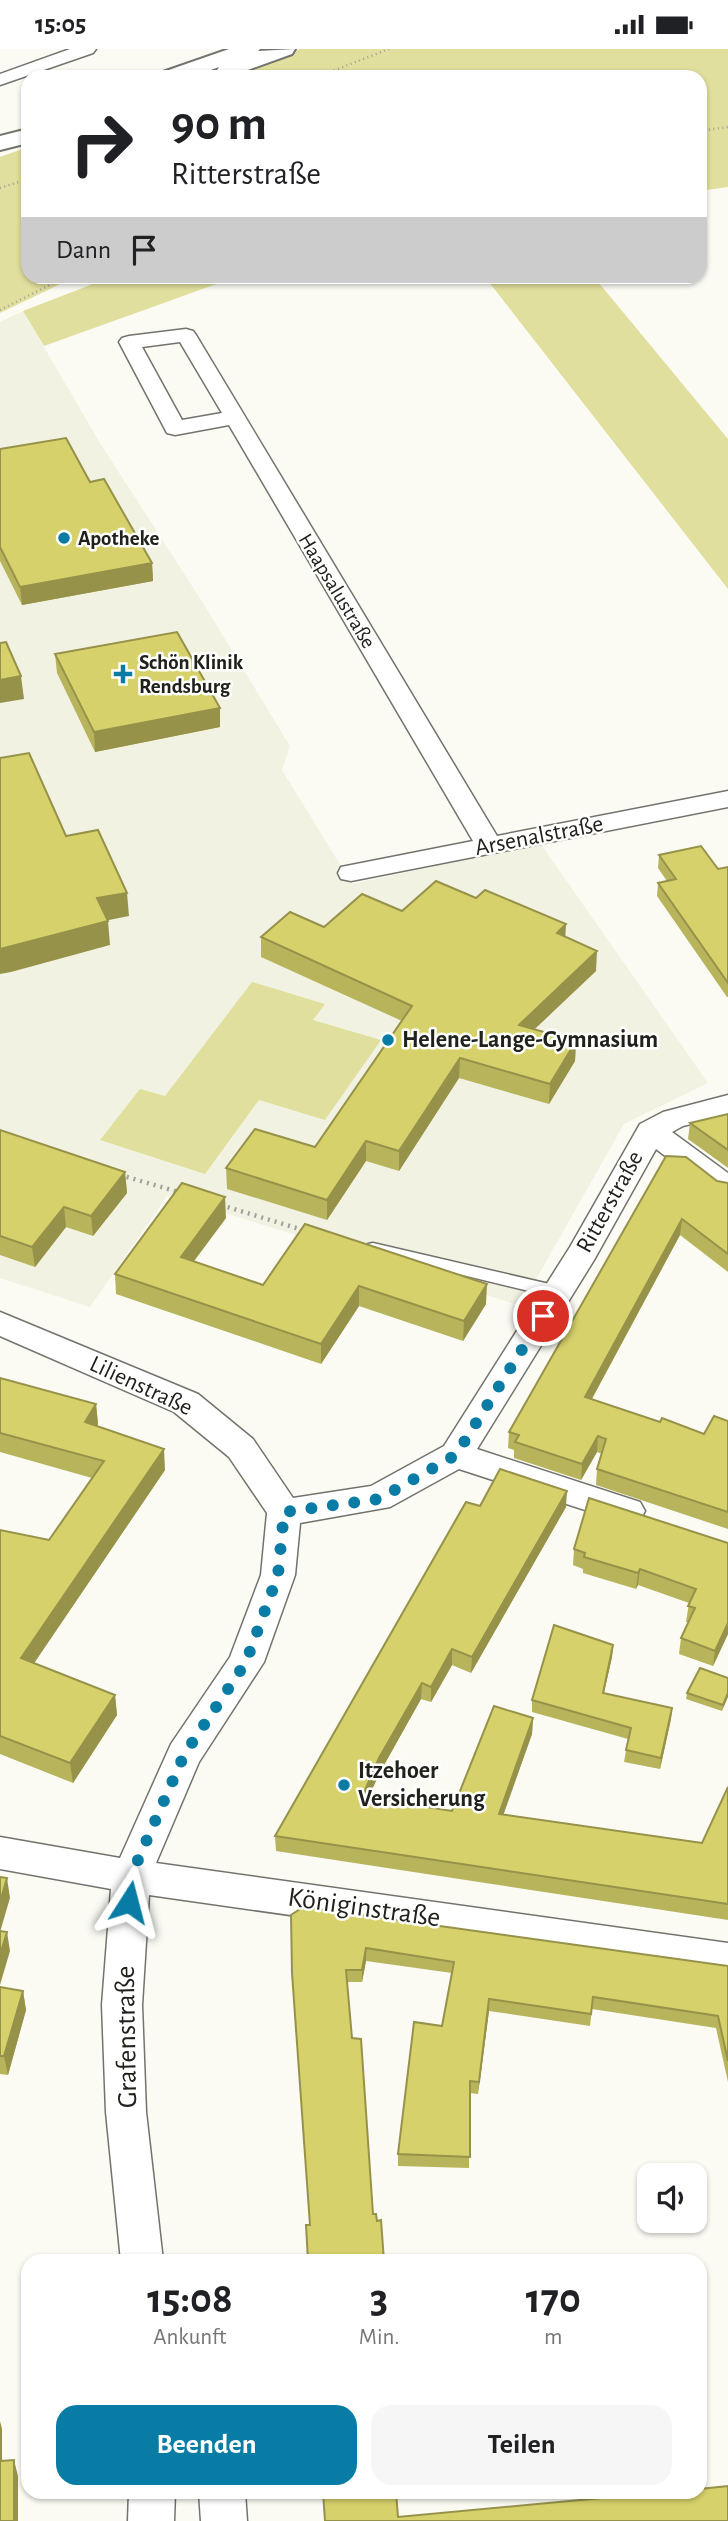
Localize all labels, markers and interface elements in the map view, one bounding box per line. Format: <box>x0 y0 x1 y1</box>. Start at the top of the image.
text: 15:05 <box>35 11 86 37</box>
icon: right <box>56 98 147 189</box>
text: 90 m <box>171 100 267 149</box>
text: Ritterstraße <box>171 158 321 190</box>
icon: arrive <box>125 231 163 269</box>
text: Dann <box>56 237 111 263</box>
place label: Apotheke <box>78 528 160 549</box>
marker: Apotheke <box>56 530 72 546</box>
street label: Haapsalustraße <box>295 530 379 652</box>
place label: Schön Klinik Rendsburg <box>139 652 244 697</box>
marker: Schön Klinik Rendsburg <box>113 664 133 684</box>
street label: Arsenalstraße <box>473 812 605 860</box>
place label: Helene-Lange-Gymnasium <box>402 1028 658 1052</box>
marker: Helene-Lange-Gymnasium <box>380 1032 396 1048</box>
street label: Ritterstraße <box>572 1147 648 1257</box>
pin <box>513 1286 573 1346</box>
icon: arrive <box>524 1297 562 1335</box>
street label: Lilienstraße <box>86 1352 196 1420</box>
place label: Itzehoer Versicherung <box>358 1759 486 1811</box>
marker: Itzehoer Versicherung <box>336 1777 352 1793</box>
position arrow <box>92 1865 166 1939</box>
street label: Königinstraße <box>286 1883 442 1933</box>
street label: Grafenstraße <box>112 1966 142 2108</box>
map controls <box>637 2163 707 2233</box>
button: sound <box>637 2163 707 2233</box>
text: 15:08 <box>147 2278 233 2320</box>
text: 3 <box>370 2278 388 2320</box>
text: 170 <box>526 2278 581 2320</box>
text: Ankunft <box>153 2326 226 2349</box>
text: Min. <box>359 2326 400 2349</box>
text: m <box>544 2326 563 2349</box>
button: Beenden <box>56 2405 357 2485</box>
button: Teilen <box>371 2405 672 2485</box>

